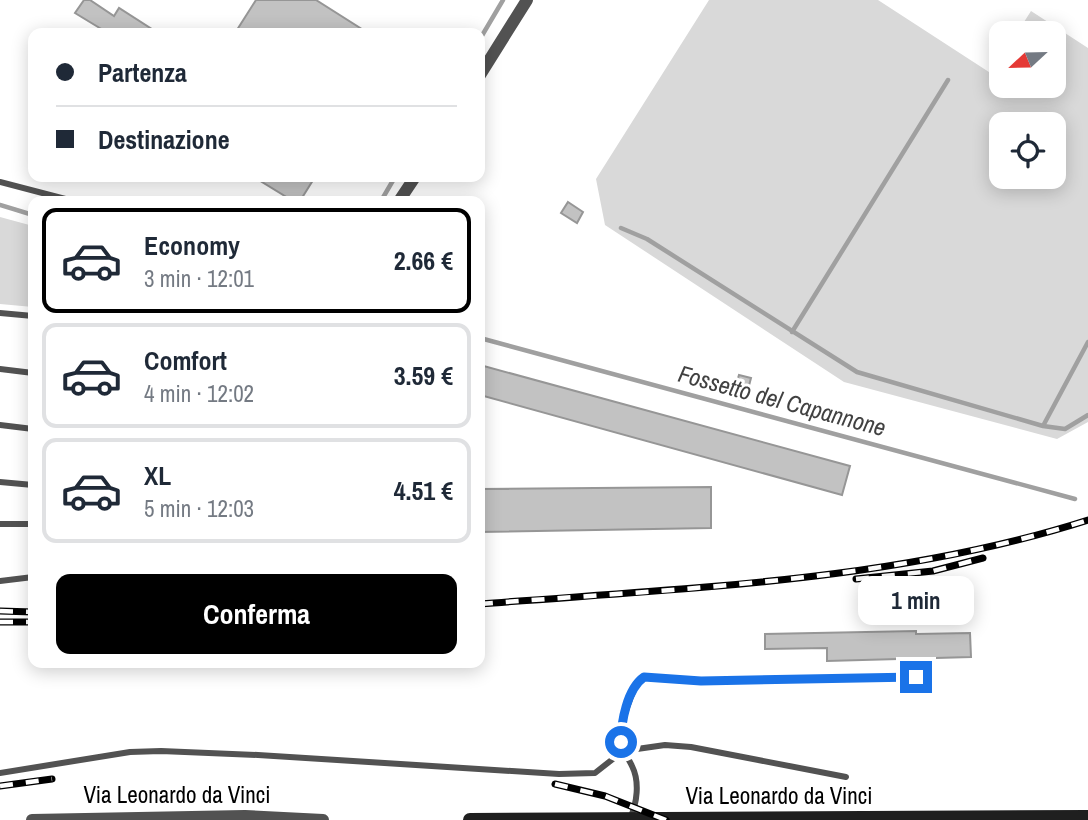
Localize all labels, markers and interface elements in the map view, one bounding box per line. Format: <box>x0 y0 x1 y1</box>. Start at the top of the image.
north arrow <box>989 21 1066 98</box>
map controls <box>989 21 1066 189</box>
text: Partenza <box>98 55 187 90</box>
button: locate <box>989 112 1066 189</box>
text: Destinazione <box>98 122 230 157</box>
text: Economy <box>144 228 240 263</box>
icon: car <box>60 229 123 292</box>
text: 2.66 € <box>394 243 453 278</box>
text: 3 min · 12:01 <box>144 263 254 294</box>
text: Comfort <box>144 343 227 378</box>
icon: car <box>60 344 123 407</box>
water label: Fossetto del Capannone <box>675 357 890 443</box>
text: 3.59 € <box>394 358 453 393</box>
text: 4 min · 12:02 <box>144 378 254 409</box>
text: XL <box>144 458 171 493</box>
icon: car <box>60 459 123 522</box>
text: 4.51 € <box>394 473 453 508</box>
text: 5 min · 12:03 <box>144 493 254 524</box>
button: Conferma <box>56 574 457 654</box>
callout: 1 min <box>858 576 974 624</box>
text: 1 min <box>891 585 941 616</box>
route end <box>900 661 932 693</box>
route start <box>605 726 637 758</box>
street label: Via Leonardo da Vinci <box>83 779 271 810</box>
street label: Via Leonardo da Vinci <box>685 780 873 811</box>

